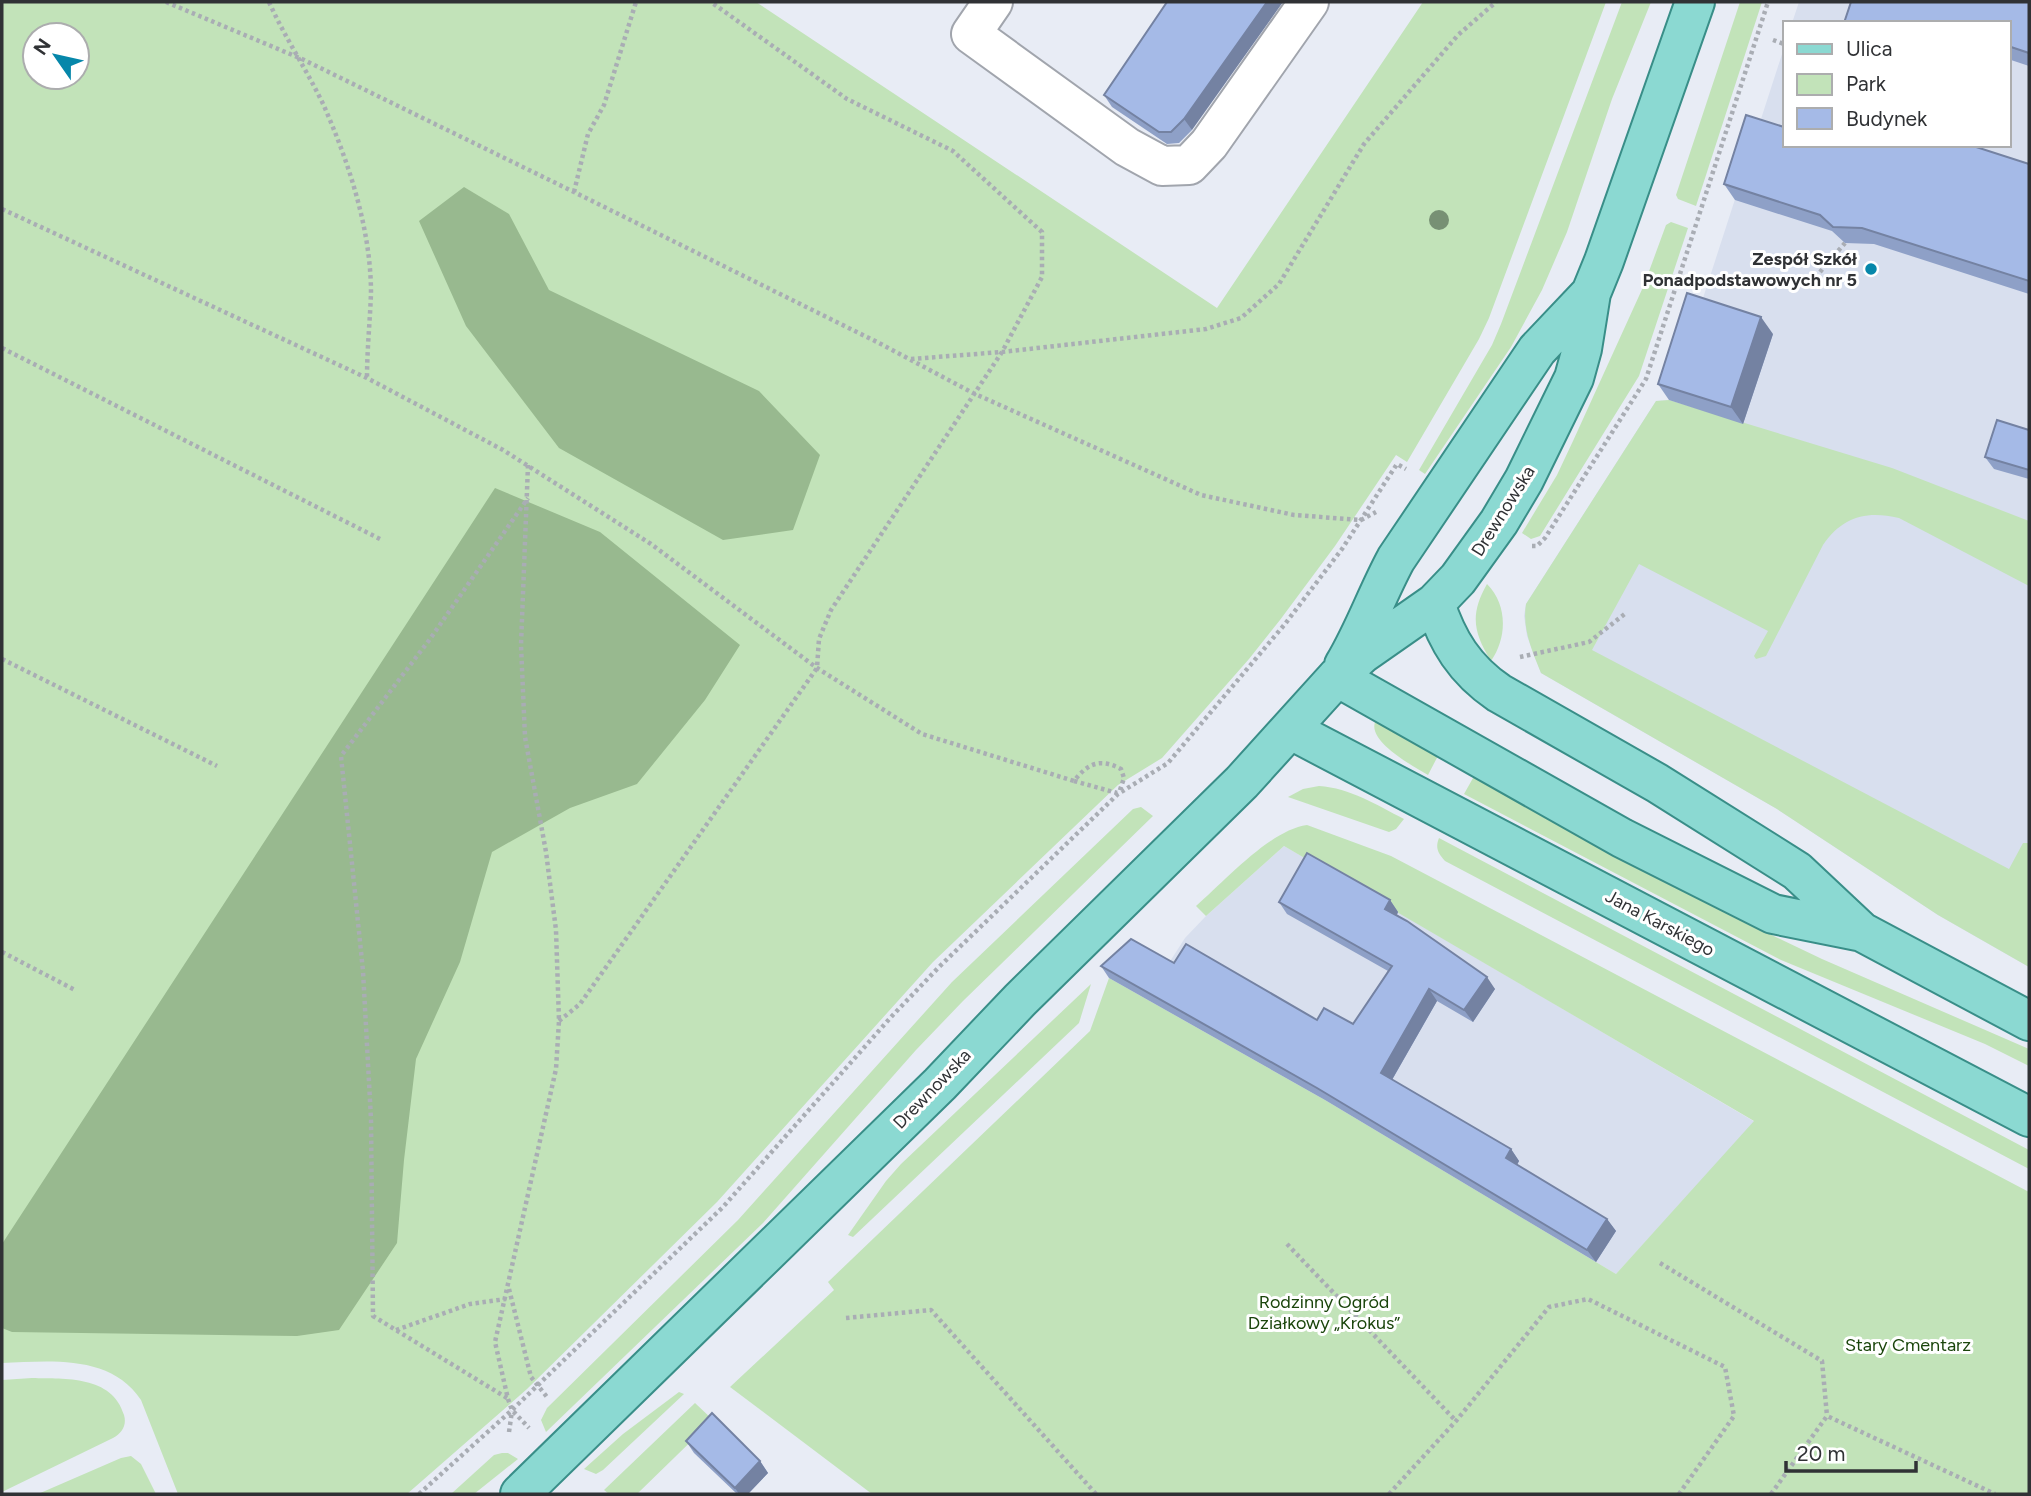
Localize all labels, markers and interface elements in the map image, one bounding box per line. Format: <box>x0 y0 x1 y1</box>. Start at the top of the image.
north arrow <box>21 21 91 91</box>
legend <box>1783 21 2010 147</box>
text: N <box>29 34 56 59</box>
text: Ulica <box>1846 36 1892 61</box>
text: Park <box>1846 71 1887 96</box>
text: Budynek <box>1846 106 1928 131</box>
place label: Zespół Szkół Ponadpodstawowych nr 5 <box>1642 248 1857 291</box>
marker: Zespół Szkół Ponadpodstawowych nr 5 <box>1863 261 1879 277</box>
street label: Drewnowska <box>1466 462 1540 560</box>
street label: Jana Karskiego <box>1602 885 1718 961</box>
street label: Drewnowska <box>888 1044 976 1134</box>
park label: Rodzinny Ogród Działkowy „Krokus” <box>1248 1291 1400 1334</box>
park label: Stary Cmentarz <box>1845 1334 1971 1356</box>
scale bar <box>1786 1430 1916 1474</box>
text: 20 m <box>1797 1441 1845 1466</box>

